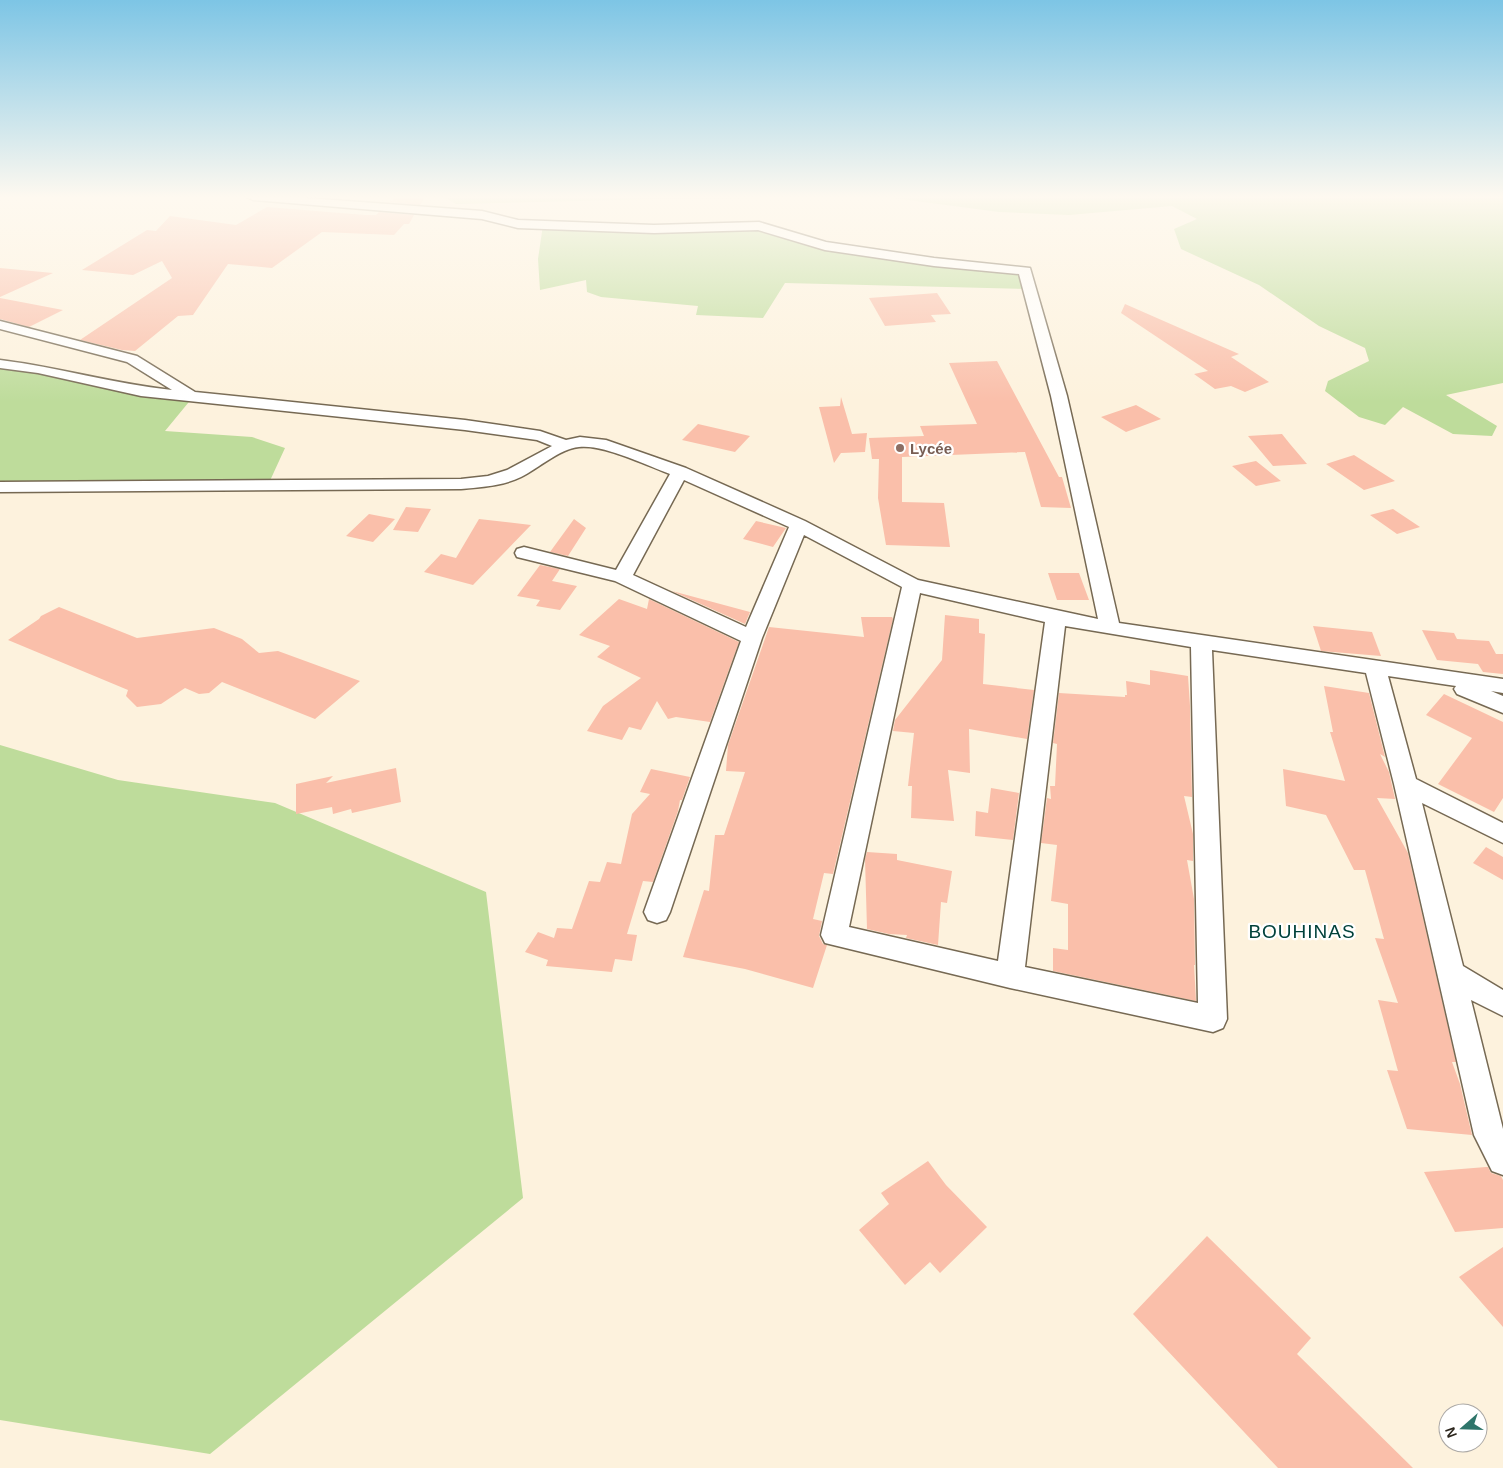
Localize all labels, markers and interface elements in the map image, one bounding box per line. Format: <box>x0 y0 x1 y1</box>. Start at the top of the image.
place label: Lycée <box>910 440 952 457</box>
marker: Lycée <box>894 442 906 454</box>
district label: BOUHINAS <box>1248 921 1356 942</box>
north arrow <box>1438 1403 1488 1453</box>
text: N <box>1442 1425 1460 1440</box>

